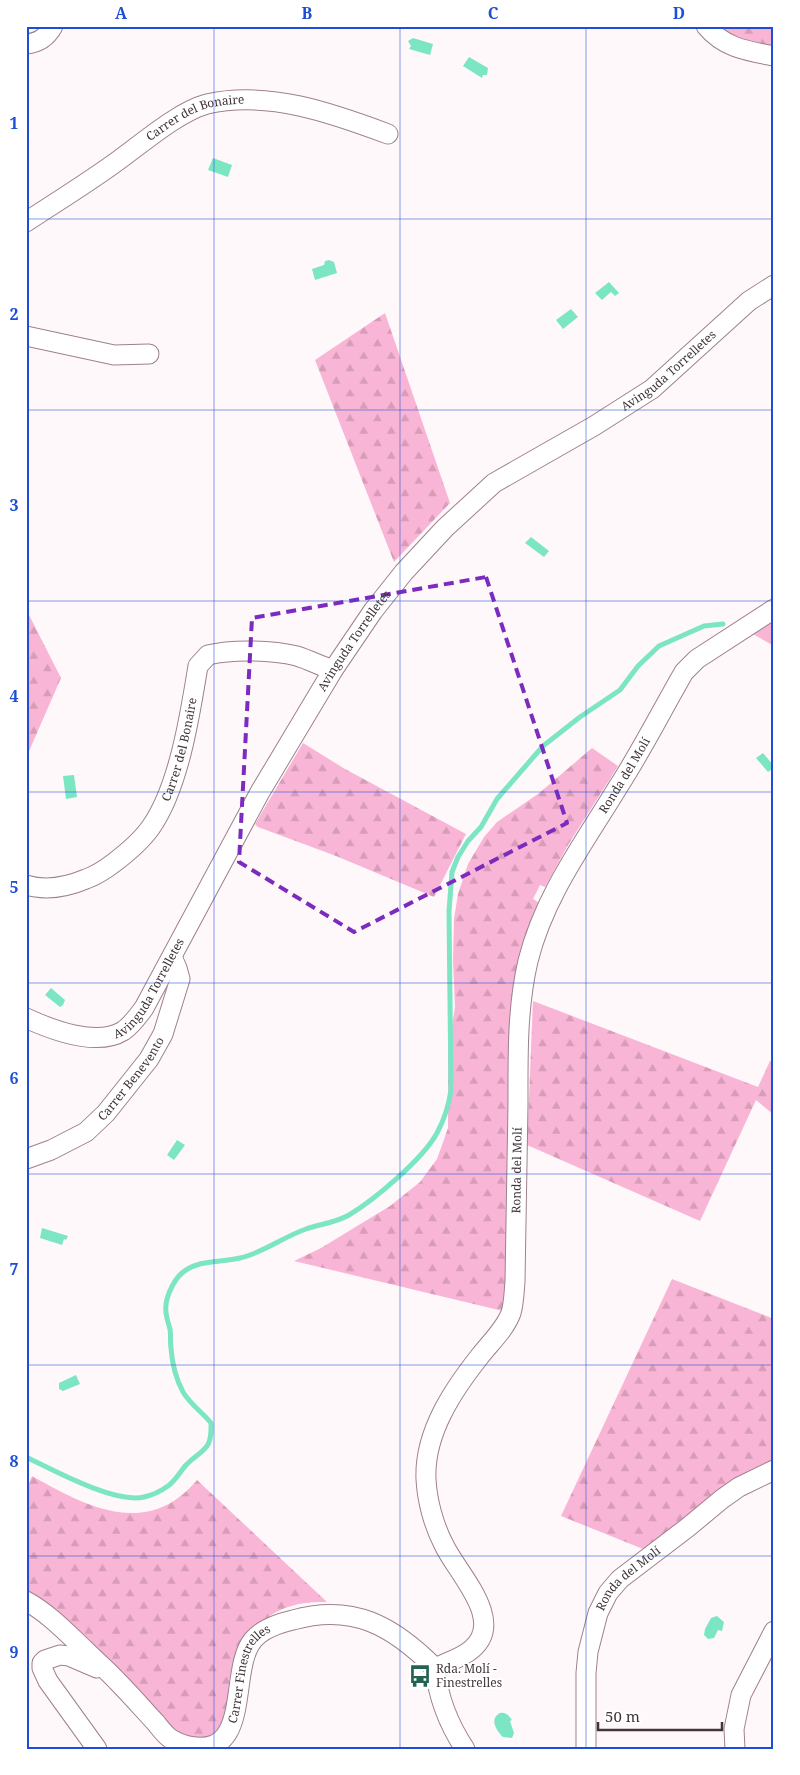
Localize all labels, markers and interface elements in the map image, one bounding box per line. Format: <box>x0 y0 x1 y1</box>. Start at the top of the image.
text: A <box>115 2 128 24</box>
text: B <box>302 2 313 24</box>
text: C <box>488 2 499 24</box>
text: D <box>673 2 685 24</box>
street label: Carrer del Bonaire <box>142 91 245 145</box>
text: 1 <box>9 112 19 134</box>
text: 2 <box>9 303 19 325</box>
street label: Avinguda Torrelletes <box>618 326 720 415</box>
text: 3 <box>9 494 19 516</box>
street label: Avinguda Torrelletes <box>313 586 394 694</box>
text: 4 <box>9 685 19 707</box>
street label: Carrer del Bonaire <box>157 696 201 804</box>
street label: Ronda del Molí <box>595 734 654 817</box>
text: 5 <box>9 876 19 898</box>
street label: Avinguda Torrelletes <box>111 935 188 1043</box>
street label: Carrer Benevento <box>94 1033 168 1124</box>
text: 6 <box>9 1067 19 1089</box>
street label: Ronda del Molí <box>507 1127 526 1214</box>
text: 7 <box>9 1258 19 1280</box>
text: 8 <box>9 1450 19 1472</box>
street label: Ronda del Molí <box>592 1542 664 1613</box>
street label: Carrer Finestrelles <box>223 1620 273 1725</box>
text: 9 <box>9 1641 19 1663</box>
place label: Rda. Molí - Finestrelles <box>436 1660 502 1691</box>
bus stop icon: Rda. Molí - Finestrelles <box>407 1663 433 1689</box>
scale bar <box>598 1700 721 1732</box>
text: 50 m <box>605 1706 640 1726</box>

